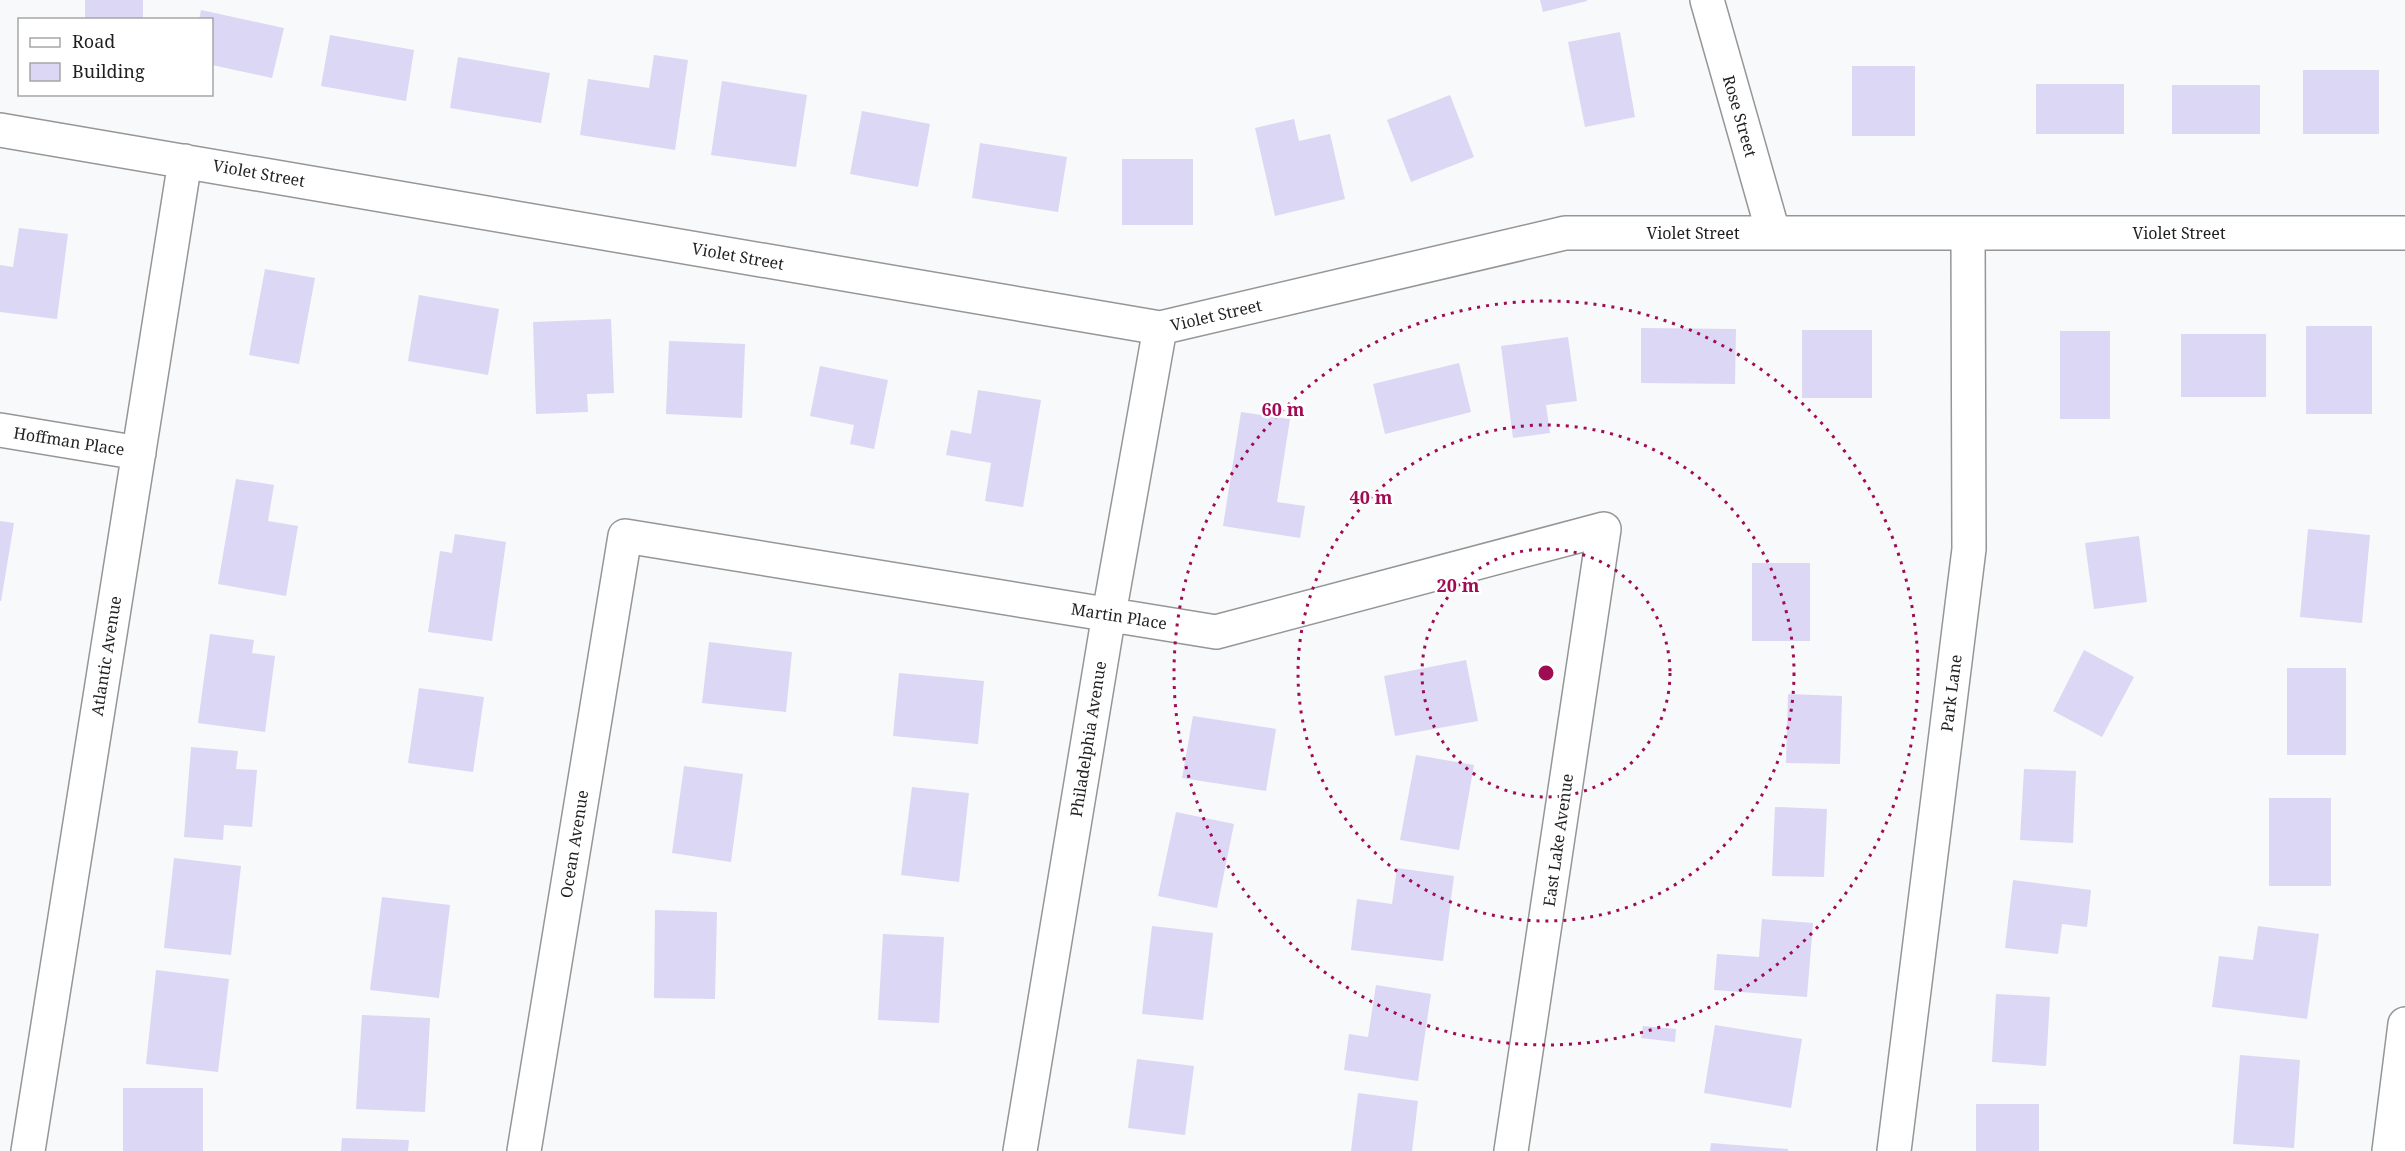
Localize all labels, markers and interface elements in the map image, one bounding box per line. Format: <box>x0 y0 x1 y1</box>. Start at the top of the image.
legend <box>18 18 213 96</box>
text: Road <box>72 29 115 53</box>
text: Building <box>72 59 145 83</box>
street label: Rose Street <box>1718 72 1762 160</box>
street label: Violet Street <box>211 154 307 192</box>
street label: Violet Street <box>1646 222 1740 244</box>
street label: Violet Street <box>2132 222 2226 244</box>
street label: Violet Street <box>690 237 786 275</box>
street label: Violet Street <box>1168 294 1264 336</box>
text: 60 m <box>1262 397 1305 421</box>
street label: Hoffman Place <box>12 421 126 461</box>
text: 40 m <box>1350 485 1393 509</box>
text: 20 m <box>1437 573 1480 597</box>
street label: Atlantic Avenue <box>86 594 126 718</box>
street label: Martin Place <box>1069 598 1169 634</box>
street label: Park Lane <box>1935 653 1967 733</box>
street label: Philadelphia Avenue <box>1065 659 1111 819</box>
centre of rings <box>1536 663 1556 683</box>
street label: East Lake Avenue <box>1538 772 1578 908</box>
street label: Ocean Avenue <box>555 788 593 900</box>

